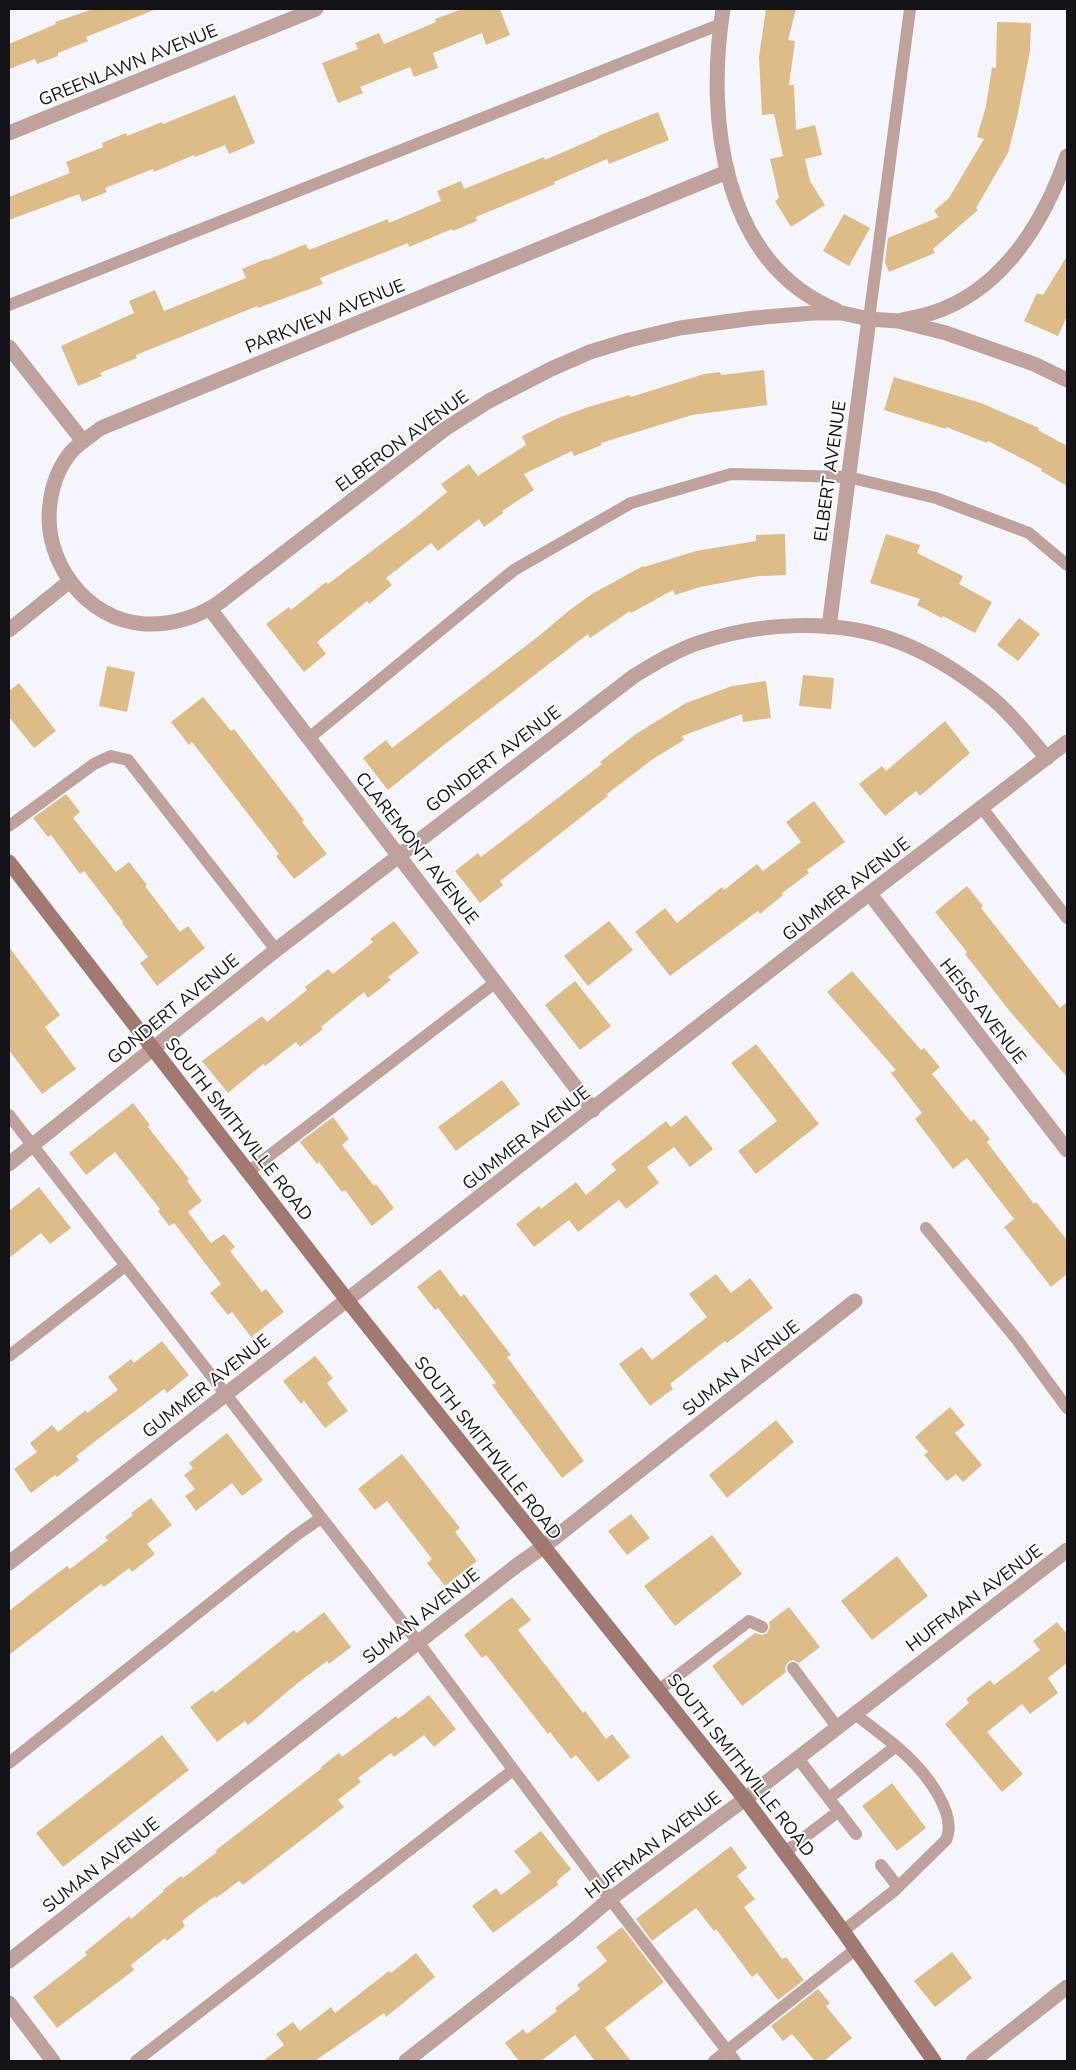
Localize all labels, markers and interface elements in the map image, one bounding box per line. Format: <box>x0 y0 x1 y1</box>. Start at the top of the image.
street label: GREENLAWN AVENUE <box>35 18 221 112</box>
street label: PARKVIEW AVENUE <box>242 273 408 359</box>
street label: ELBERON AVENUE <box>331 385 473 497</box>
street label: ELBERT AVENUE <box>808 399 852 543</box>
street label: GONDERT AVENUE <box>421 700 565 818</box>
street label: CLAREMONT AVENUE <box>350 767 484 929</box>
street label: GUMMER AVENUE <box>777 831 915 947</box>
street label: GONDERT AVENUE <box>102 948 244 1070</box>
street label: HEISS AVENUE <box>934 953 1032 1069</box>
street label: SOUTH SMITHVILLE ROAD <box>160 1032 318 1226</box>
street label: GUMMER AVENUE <box>457 1080 595 1196</box>
street label: SUMAN AVENUE <box>677 1315 805 1421</box>
street label: GUMMER AVENUE <box>137 1328 275 1444</box>
street label: SOUTH SMITHVILLE ROAD <box>409 1351 567 1545</box>
street label: HUFFMAN AVENUE <box>901 1539 1047 1657</box>
street label: SUMAN AVENUE <box>357 1563 485 1669</box>
street label: SOUTH SMITHVILLE ROAD <box>662 1668 820 1862</box>
street label: HUFFMAN AVENUE <box>580 1786 726 1904</box>
street label: SUMAN AVENUE <box>37 1812 165 1918</box>

